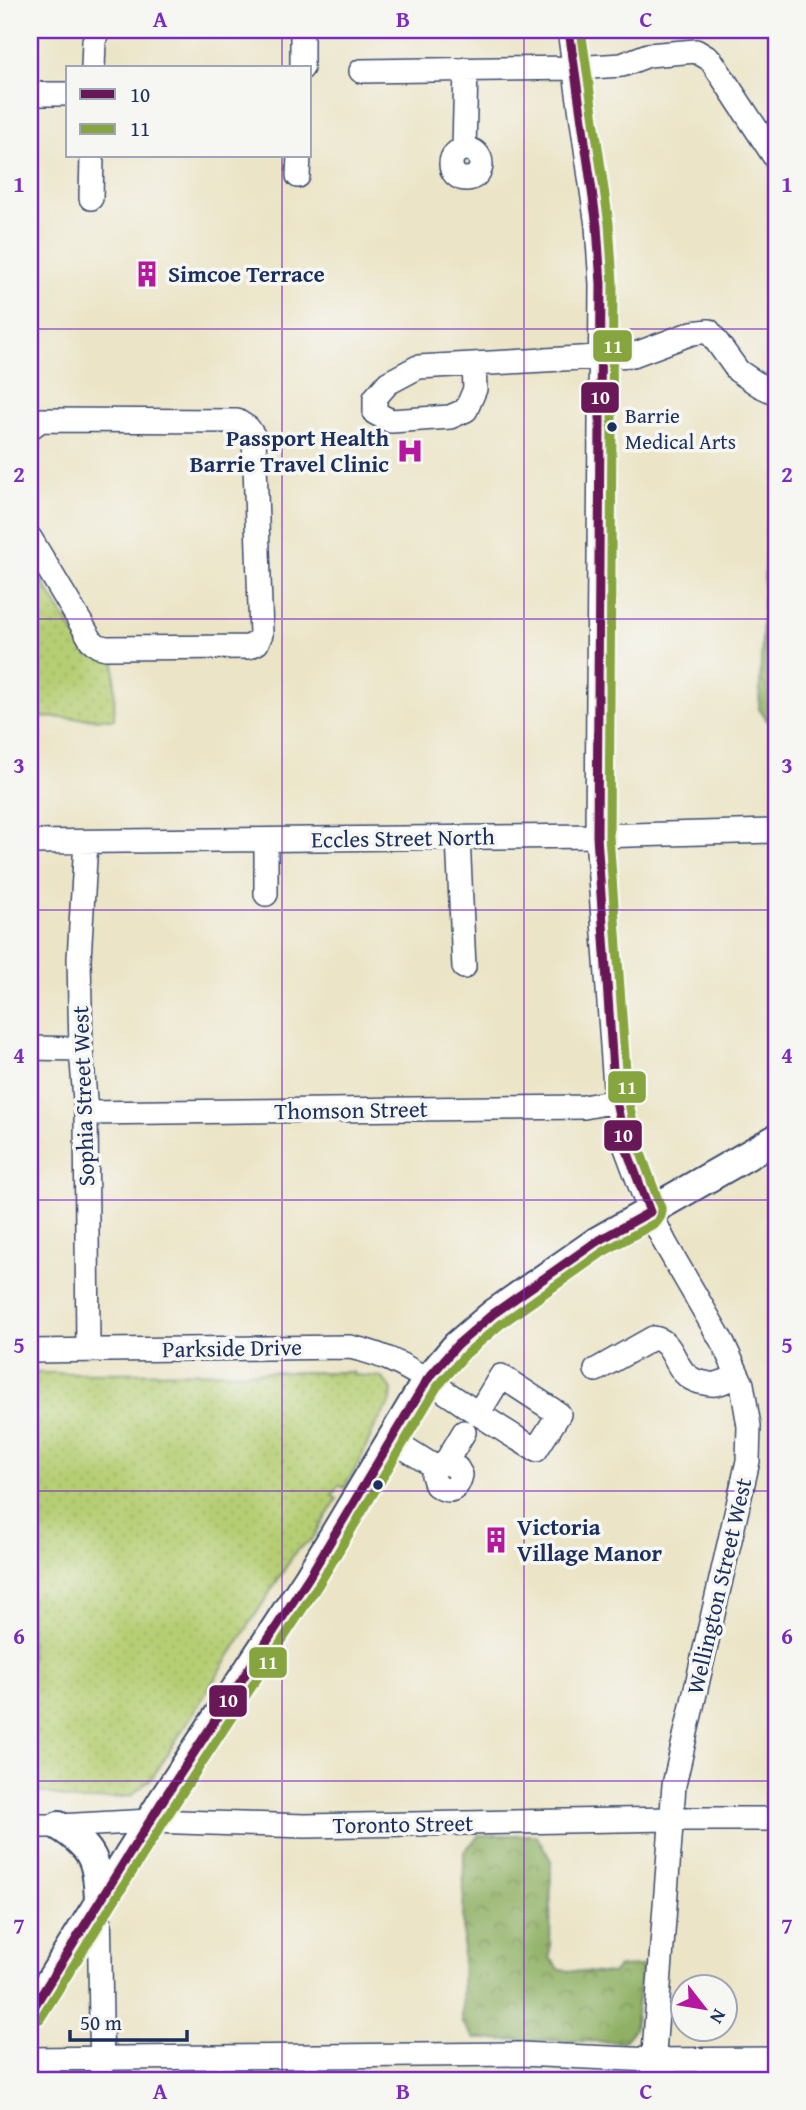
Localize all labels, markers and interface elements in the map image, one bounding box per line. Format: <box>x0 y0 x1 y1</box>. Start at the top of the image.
text: A <box>153 2 168 35</box>
text: B <box>396 2 410 35</box>
text: C <box>639 2 653 35</box>
legend <box>66 66 312 158</box>
text: 10 <box>130 79 150 110</box>
text: 11 <box>130 113 150 144</box>
text: 1 <box>13 167 25 200</box>
text: 1 <box>781 167 793 200</box>
place label: Simcoe Terrace <box>168 257 325 290</box>
building icon: Simcoe Terrace <box>132 259 162 289</box>
line badge: 11 <box>592 329 633 363</box>
text: 11 <box>603 332 623 360</box>
line badge: 10 <box>580 381 620 414</box>
text: 10 <box>590 383 610 411</box>
place label: Barrie Medical Arts <box>625 400 736 457</box>
marker: Barrie Medical Arts <box>605 420 619 434</box>
place label: Passport Health Barrie Travel Clinic <box>190 421 389 480</box>
hospital icon: Passport Health Barrie Travel Clinic <box>395 436 425 466</box>
text: 2 <box>13 457 25 490</box>
text: 2 <box>781 457 793 490</box>
text: 3 <box>13 748 25 781</box>
text: 3 <box>781 748 793 781</box>
street label: Eccles Street North <box>311 819 495 856</box>
street label: Sophia Street West <box>63 1005 102 1187</box>
text: 4 <box>13 1038 25 1071</box>
text: 4 <box>781 1038 793 1071</box>
line badge: 11 <box>607 1070 647 1104</box>
text: 11 <box>617 1073 637 1101</box>
street label: Thomson Street <box>274 1092 428 1127</box>
line badge: 10 <box>603 1119 643 1152</box>
text: 10 <box>613 1121 633 1149</box>
text: 5 <box>13 1328 25 1361</box>
text: 5 <box>781 1328 793 1361</box>
street label: Parkside Drive <box>162 1330 302 1365</box>
street label: Wellington Street West <box>678 1475 759 1697</box>
unlabelled marker <box>371 1478 385 1492</box>
place label: Victoria Village Manor <box>517 1510 662 1569</box>
building icon: Victoria Village Manor <box>481 1525 511 1555</box>
text: 6 <box>13 1619 25 1652</box>
text: 6 <box>781 1619 793 1652</box>
line badge: 11 <box>248 1646 288 1679</box>
text: 11 <box>258 1648 278 1676</box>
line badge: 10 <box>208 1684 248 1718</box>
text: 10 <box>218 1686 238 1714</box>
street label: Toronto Street <box>332 1806 474 1841</box>
text: 7 <box>13 1909 25 1942</box>
text: 7 <box>781 1909 793 1942</box>
north arrow <box>670 1974 740 2044</box>
scale bar <box>70 1998 187 2042</box>
text: N <box>703 2004 734 2030</box>
text: 50 m <box>80 2007 122 2038</box>
text: A <box>153 2074 168 2107</box>
text: B <box>396 2074 410 2107</box>
text: C <box>639 2074 653 2107</box>

